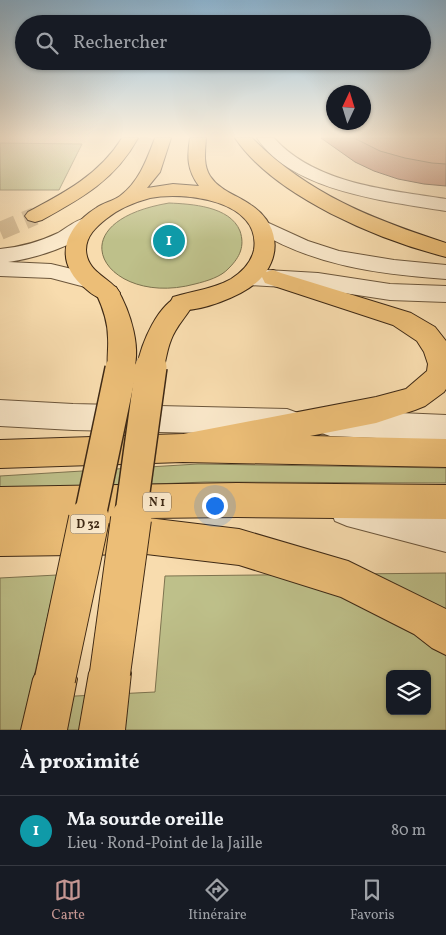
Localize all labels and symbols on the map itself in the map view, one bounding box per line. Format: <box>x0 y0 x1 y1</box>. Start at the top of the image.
north arrow <box>326 85 371 130</box>
pin: 1 <box>153 222 185 260</box>
road number: N 1 <box>143 492 171 512</box>
your location <box>202 493 228 519</box>
road number: D 32 <box>70 514 106 534</box>

